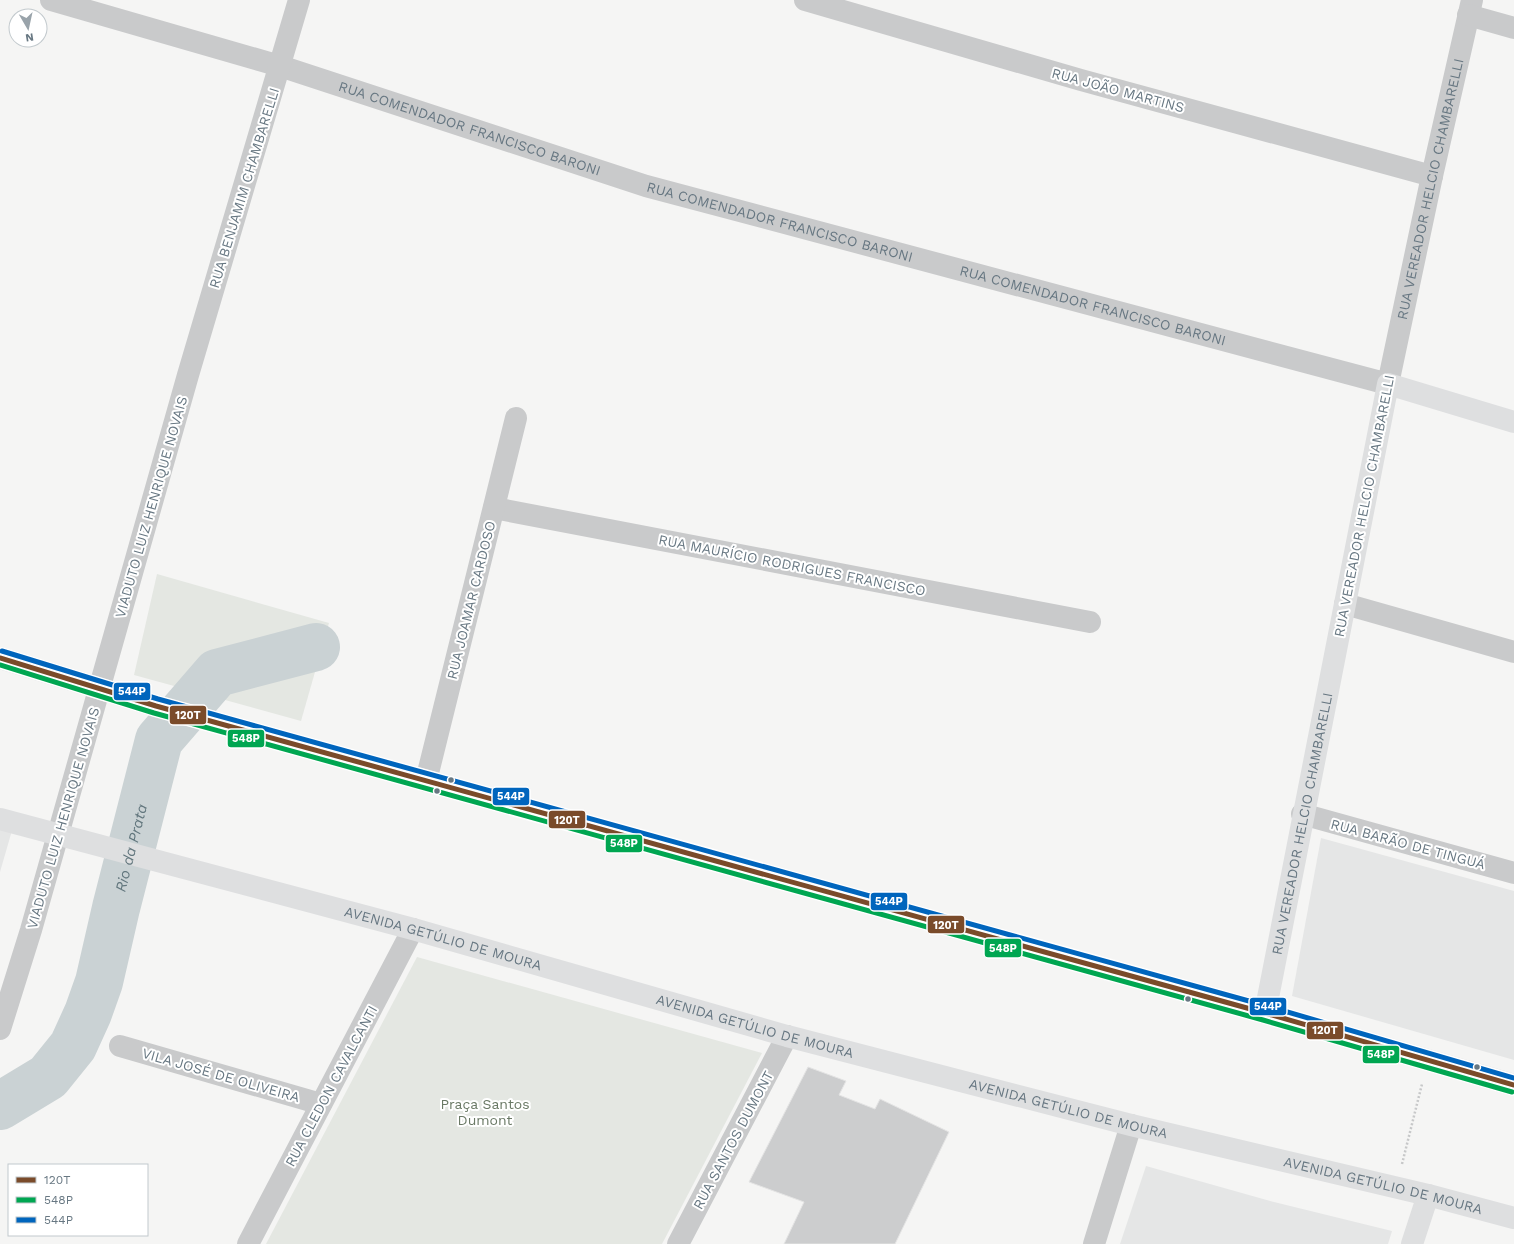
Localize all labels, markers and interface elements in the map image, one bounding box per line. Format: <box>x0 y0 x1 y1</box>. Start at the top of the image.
north arrow <box>8 8 48 48</box>
text: N <box>24 30 35 44</box>
street label: RUA VEREADOR HELCIO CHAMBARELLI <box>1394 57 1466 321</box>
street label: RUA JOÃO MARTINS <box>1050 65 1186 115</box>
street label: RUA COMENDADOR FRANCISCO BARONI <box>337 78 603 179</box>
street label: RUA BENJAMIM CHAMBARELLI <box>206 86 282 290</box>
street label: RUA COMENDADOR FRANCISCO BARONI <box>645 179 915 265</box>
street label: RUA COMENDADOR FRANCISCO BARONI <box>958 262 1228 348</box>
street label: RUA VEREADOR HELCIO CHAMBARELLI <box>1331 374 1397 638</box>
street label: VIADUTO LUIZ HENRIQUE NOVAIS <box>112 394 190 620</box>
street label: RUA JOAMAR CARDOSO <box>444 519 498 681</box>
street label: RUA MAURÍCIO RODRIGUES FRANCISCO <box>657 531 927 599</box>
line badge: 544P <box>113 682 151 701</box>
text: 544P <box>118 685 146 698</box>
street label: RUA VEREADOR HELCIO CHAMBARELLI <box>1269 691 1336 956</box>
street label: VIADUTO LUIZ HENRIQUE NOVAIS <box>24 705 102 931</box>
line badge: 120T <box>169 705 207 725</box>
text: 120T <box>175 709 201 722</box>
line badge: 548P <box>227 729 265 748</box>
text: 548P <box>232 732 260 745</box>
unlabelled marker <box>446 775 456 785</box>
unlabelled marker <box>432 786 442 796</box>
line badge: 544P <box>492 787 530 806</box>
text: 544P <box>497 790 525 803</box>
water label: Rio da Prata <box>111 802 151 894</box>
line badge: 120T <box>548 810 586 829</box>
text: 120T <box>554 814 580 827</box>
street label: RUA BARÃO DE TINGUÁ <box>1329 816 1487 872</box>
line badge: 548P <box>605 834 643 853</box>
text: 548P <box>610 837 638 850</box>
line badge: 544P <box>870 892 908 911</box>
text: 544P <box>875 895 903 908</box>
street label: AVENIDA GETÚLIO DE MOURA <box>343 903 544 973</box>
line badge: 120T <box>927 915 965 934</box>
text: 120T <box>933 919 959 932</box>
line badge: 548P <box>984 938 1022 958</box>
text: 548P <box>989 942 1017 955</box>
street label: AVENIDA GETÚLIO DE MOURA <box>655 991 855 1061</box>
unlabelled marker <box>1183 994 1193 1004</box>
line badge: 544P <box>1249 997 1287 1016</box>
text: 544P <box>1254 1000 1282 1013</box>
street label: RUA CLEDON CAVALCANTI <box>282 1003 380 1169</box>
line badge: 120T <box>1306 1021 1344 1040</box>
text: 120T <box>1312 1024 1338 1037</box>
street label: VILA JOSÉ DE OLIVEIRA <box>140 1045 302 1105</box>
line badge: 548P <box>1362 1045 1400 1064</box>
text: 548P <box>1367 1048 1395 1061</box>
unlabelled marker <box>1472 1062 1482 1072</box>
street label: RUA SANTOS DUMONT <box>690 1068 777 1212</box>
street label: AVENIDA GETÚLIO DE MOURA <box>968 1075 1169 1141</box>
park label: Praça Santos Dumont <box>440 1096 530 1128</box>
street label: AVENIDA GETÚLIO DE MOURA <box>1282 1153 1484 1217</box>
legend <box>8 1164 148 1236</box>
text: 120T <box>44 1173 70 1187</box>
text: 548P <box>44 1193 73 1207</box>
text: 544P <box>44 1213 73 1227</box>

